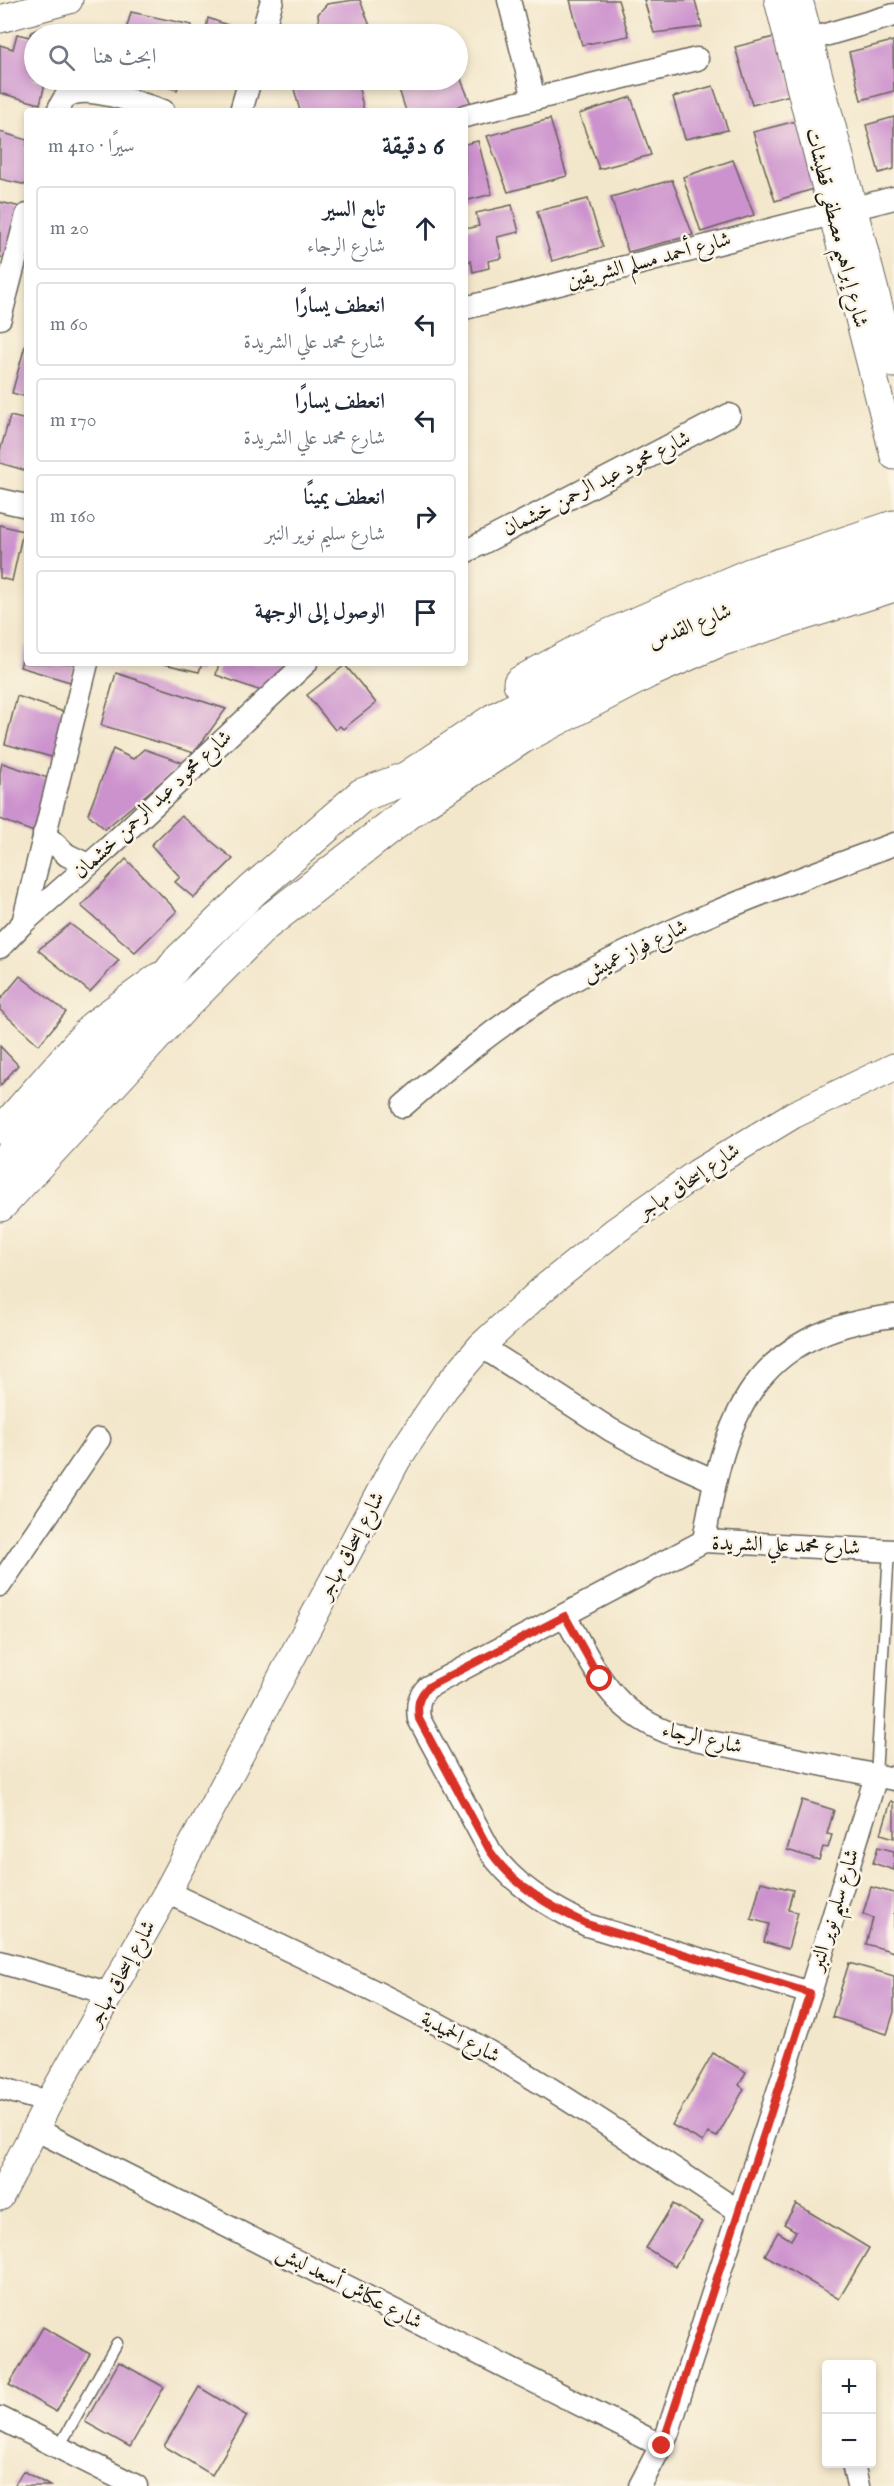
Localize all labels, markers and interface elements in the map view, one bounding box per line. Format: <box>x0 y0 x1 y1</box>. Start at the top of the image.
search box <box>24 24 468 90</box>
icon: search <box>45 41 78 74</box>
text: ابحث هنا <box>93 43 156 71</box>
street label: شارع إبراهيم مصطفى قطيشات <box>792 125 874 332</box>
text: 6 دقيقة <box>382 130 444 163</box>
text: سيرًا · 410 m <box>48 134 135 159</box>
text: تابع السير <box>323 196 385 224</box>
icon: ahead <box>409 212 442 245</box>
text: 20 m <box>50 216 89 241</box>
street label: شارع أحمد مسلم الشريقين <box>563 223 736 302</box>
text: شارع الرجاء <box>307 234 385 259</box>
text: انعطف يسارًا <box>295 292 385 320</box>
icon: left <box>409 308 442 341</box>
text: 60 m <box>50 312 88 337</box>
text: شارع محمد علي الشريدة <box>244 330 385 355</box>
text: انعطف يسارًا <box>295 388 385 416</box>
icon: left <box>409 404 442 437</box>
text: 170 m <box>50 408 96 433</box>
street label: شارع محمود عبد الرحمن خشمان <box>498 425 697 546</box>
text: شارع محمد علي الشريدة <box>244 426 385 451</box>
text: انعطف يمينًا <box>304 484 385 512</box>
icon: right <box>409 500 442 533</box>
text: 160 m <box>50 504 96 529</box>
text: شارع سليم نوير النبر <box>265 522 385 547</box>
icon: arrive <box>409 596 442 629</box>
text: الوصول إلى الوجهة <box>255 598 385 626</box>
street label: شارع القدس <box>644 598 737 659</box>
street label: شارع محمود عبد الرحمن خشمان <box>68 724 240 888</box>
street label: شارع فواز عميش <box>578 914 694 991</box>
street label: شارع إسحاق مهاجر <box>631 1138 747 1230</box>
street label: شارع إسحاق مهاجر <box>311 1487 394 1608</box>
street label: شارع محمد علي الشريدة <box>711 1530 861 1567</box>
route start <box>586 1665 612 1691</box>
street label: شارع الرجاء <box>658 1717 745 1764</box>
street label: شارع سليم نوير النبر <box>803 1846 872 1978</box>
street label: شارع إسحاق مهاجر <box>81 1916 165 2036</box>
street label: شارع الحميدية <box>414 2006 504 2073</box>
street label: شارع عكاش أسعد لبش <box>270 2237 428 2339</box>
map controls <box>822 2360 876 2468</box>
button: + <box>822 2360 876 2414</box>
button: − <box>822 2414 876 2468</box>
route end <box>648 2432 674 2458</box>

